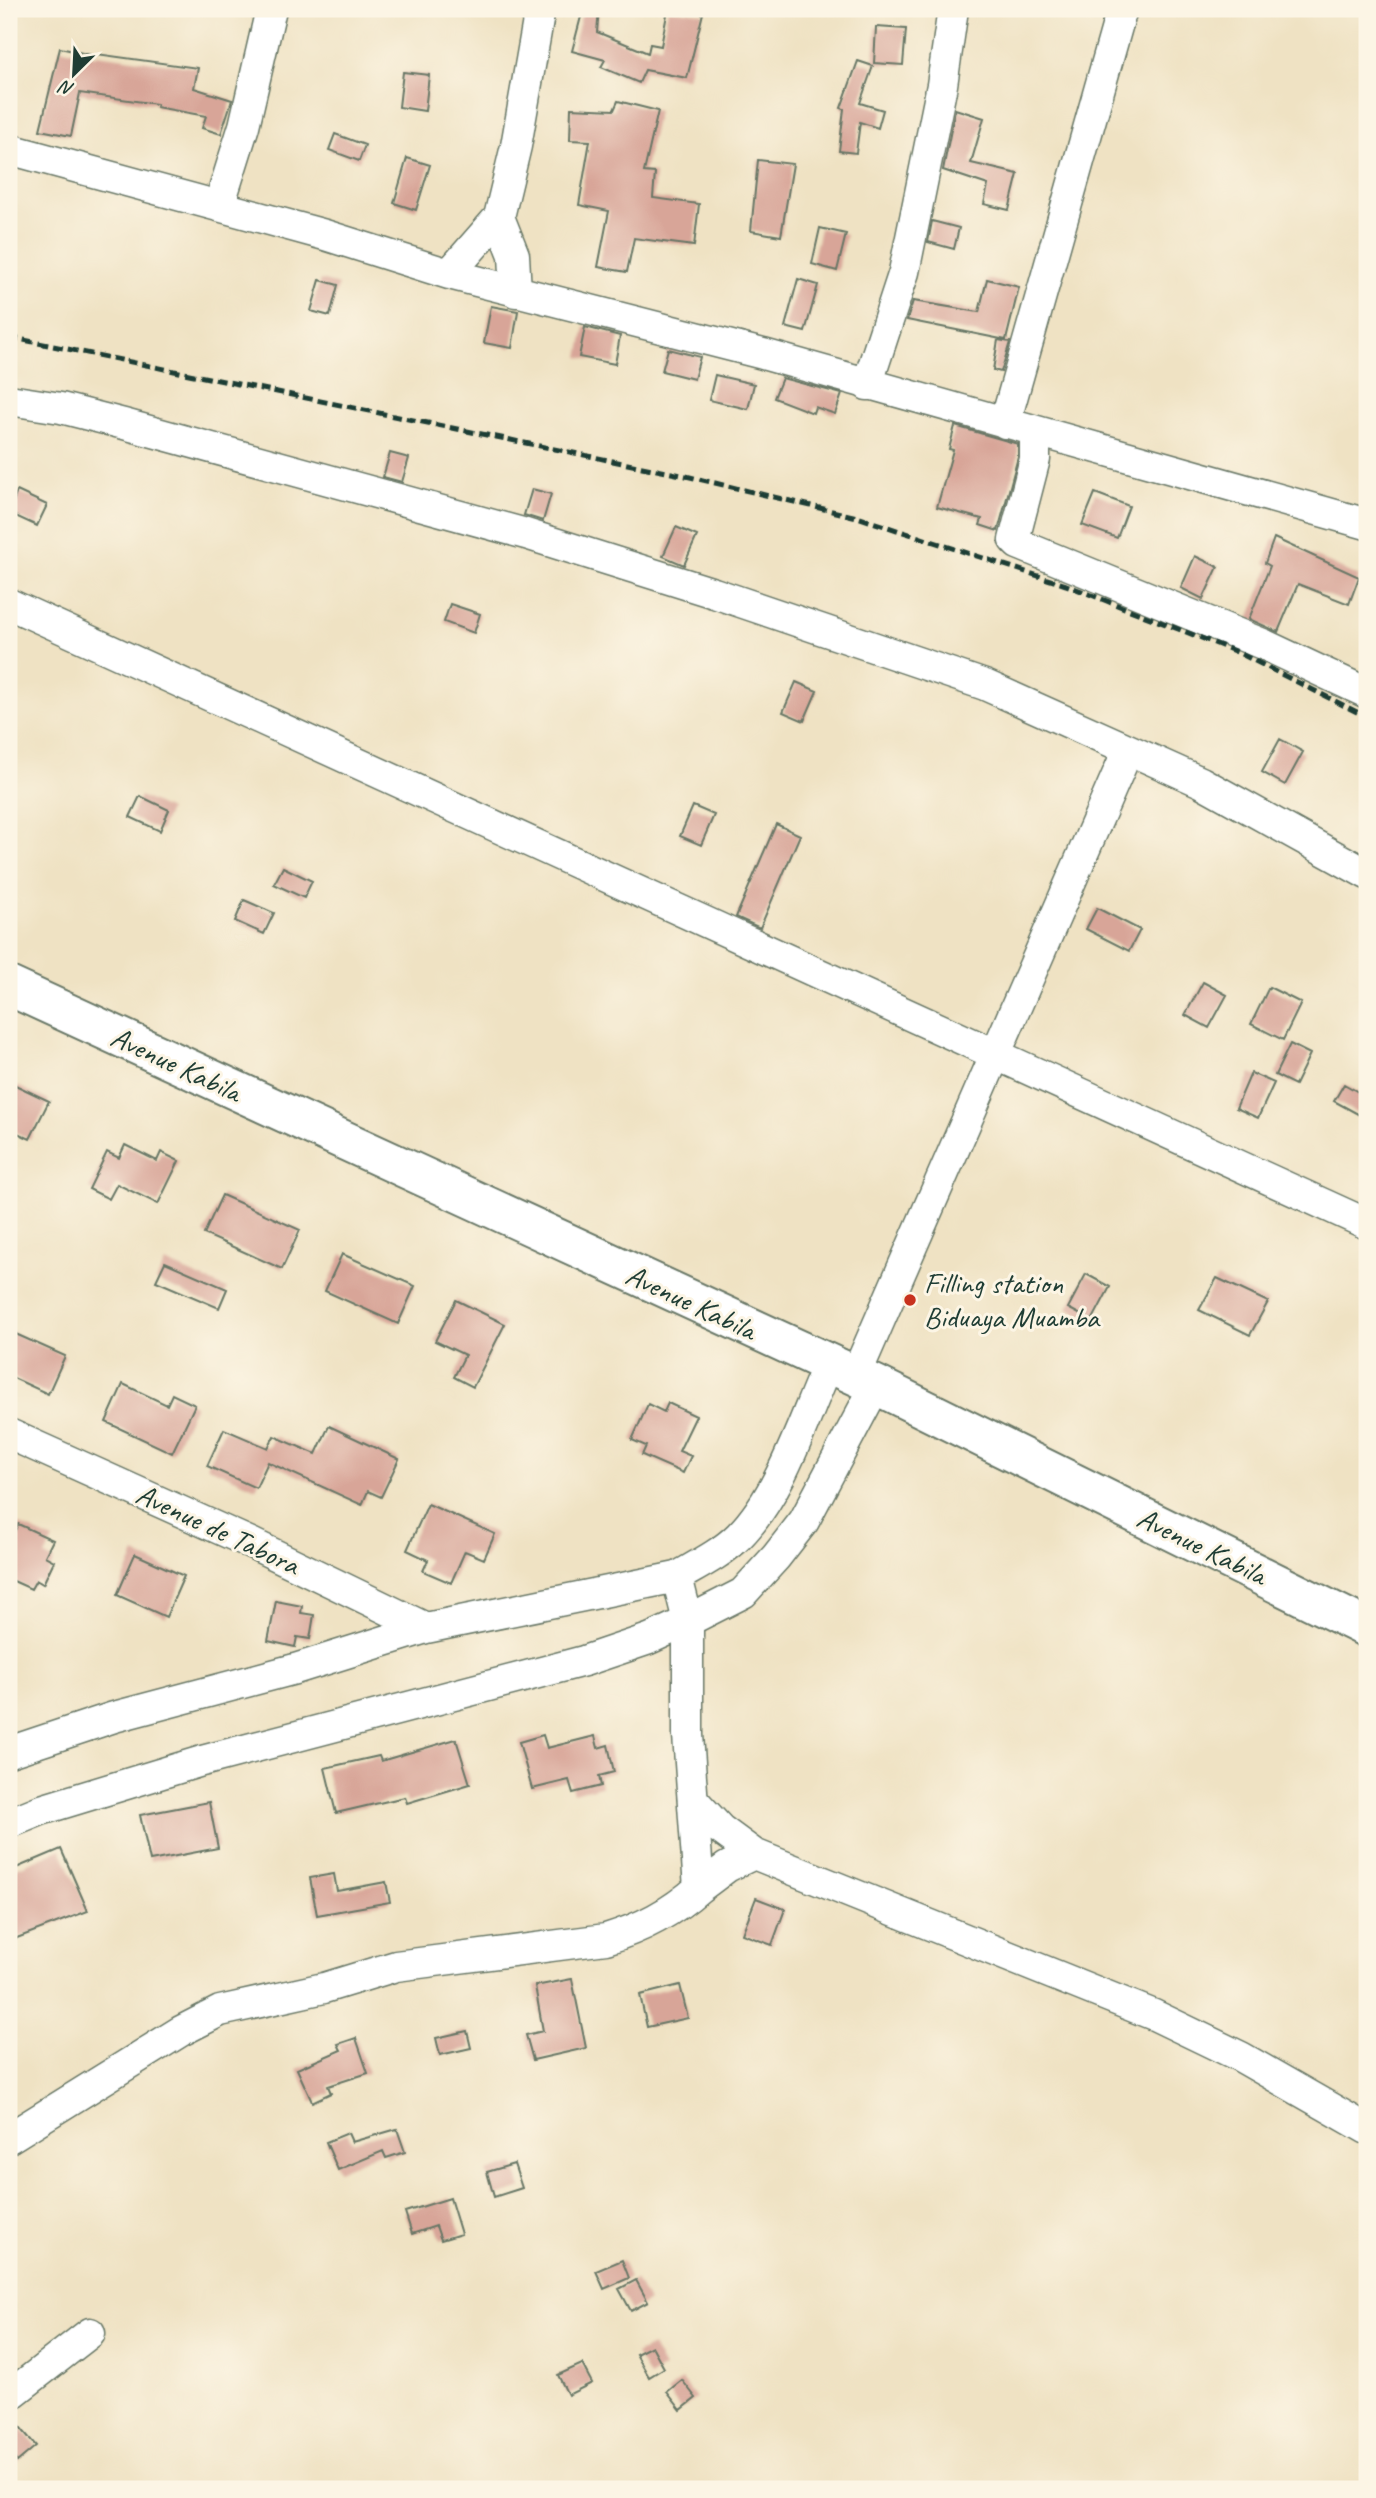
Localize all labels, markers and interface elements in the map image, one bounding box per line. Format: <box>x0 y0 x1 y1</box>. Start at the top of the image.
north arrow <box>38 38 108 108</box>
text: N <box>54 74 78 102</box>
street label: Avenue Kabila <box>105 1017 249 1112</box>
street label: Avenue Kabila <box>620 1255 764 1350</box>
place label: Filling station Biduaya Muamba <box>924 1264 1101 1336</box>
marker: Filling station Biduaya Muamba <box>902 1292 918 1308</box>
street label: Avenue de Tabora <box>130 1475 307 1584</box>
street label: Avenue Kabila <box>1131 1498 1275 1595</box>

